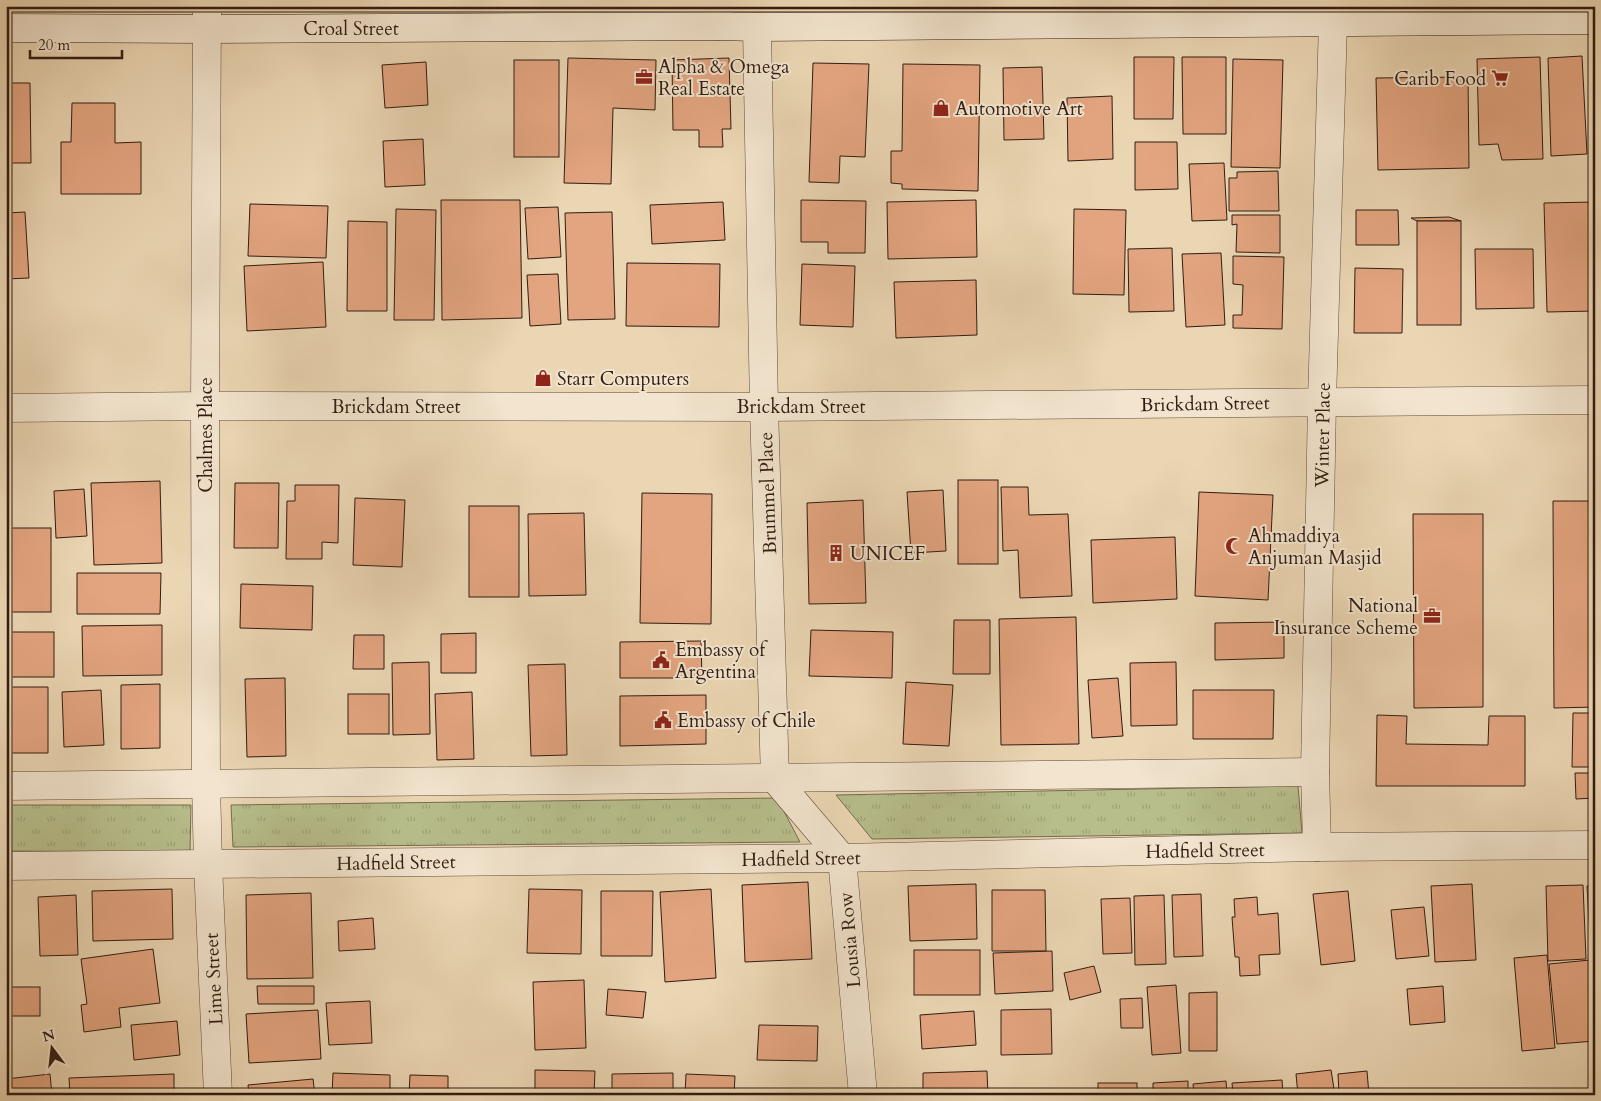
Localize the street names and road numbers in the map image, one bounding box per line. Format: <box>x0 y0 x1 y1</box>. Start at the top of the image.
street label: Croal Street <box>303 16 399 42</box>
street label: Chalmes Place <box>193 377 219 493</box>
street label: Winter Place <box>1309 382 1337 489</box>
street label: Brickdam Street <box>1140 390 1270 418</box>
street label: Brickdam Street <box>331 394 461 420</box>
street label: Brickdam Street <box>736 394 866 420</box>
street label: Brummel Place <box>753 431 783 555</box>
street label: Hadfield Street <box>1145 837 1265 865</box>
street label: Hadfield Street <box>741 845 861 873</box>
street label: Hadfield Street <box>336 849 456 877</box>
street label: Lousia Row <box>833 891 867 989</box>
street label: Lime Street <box>199 932 229 1026</box>

